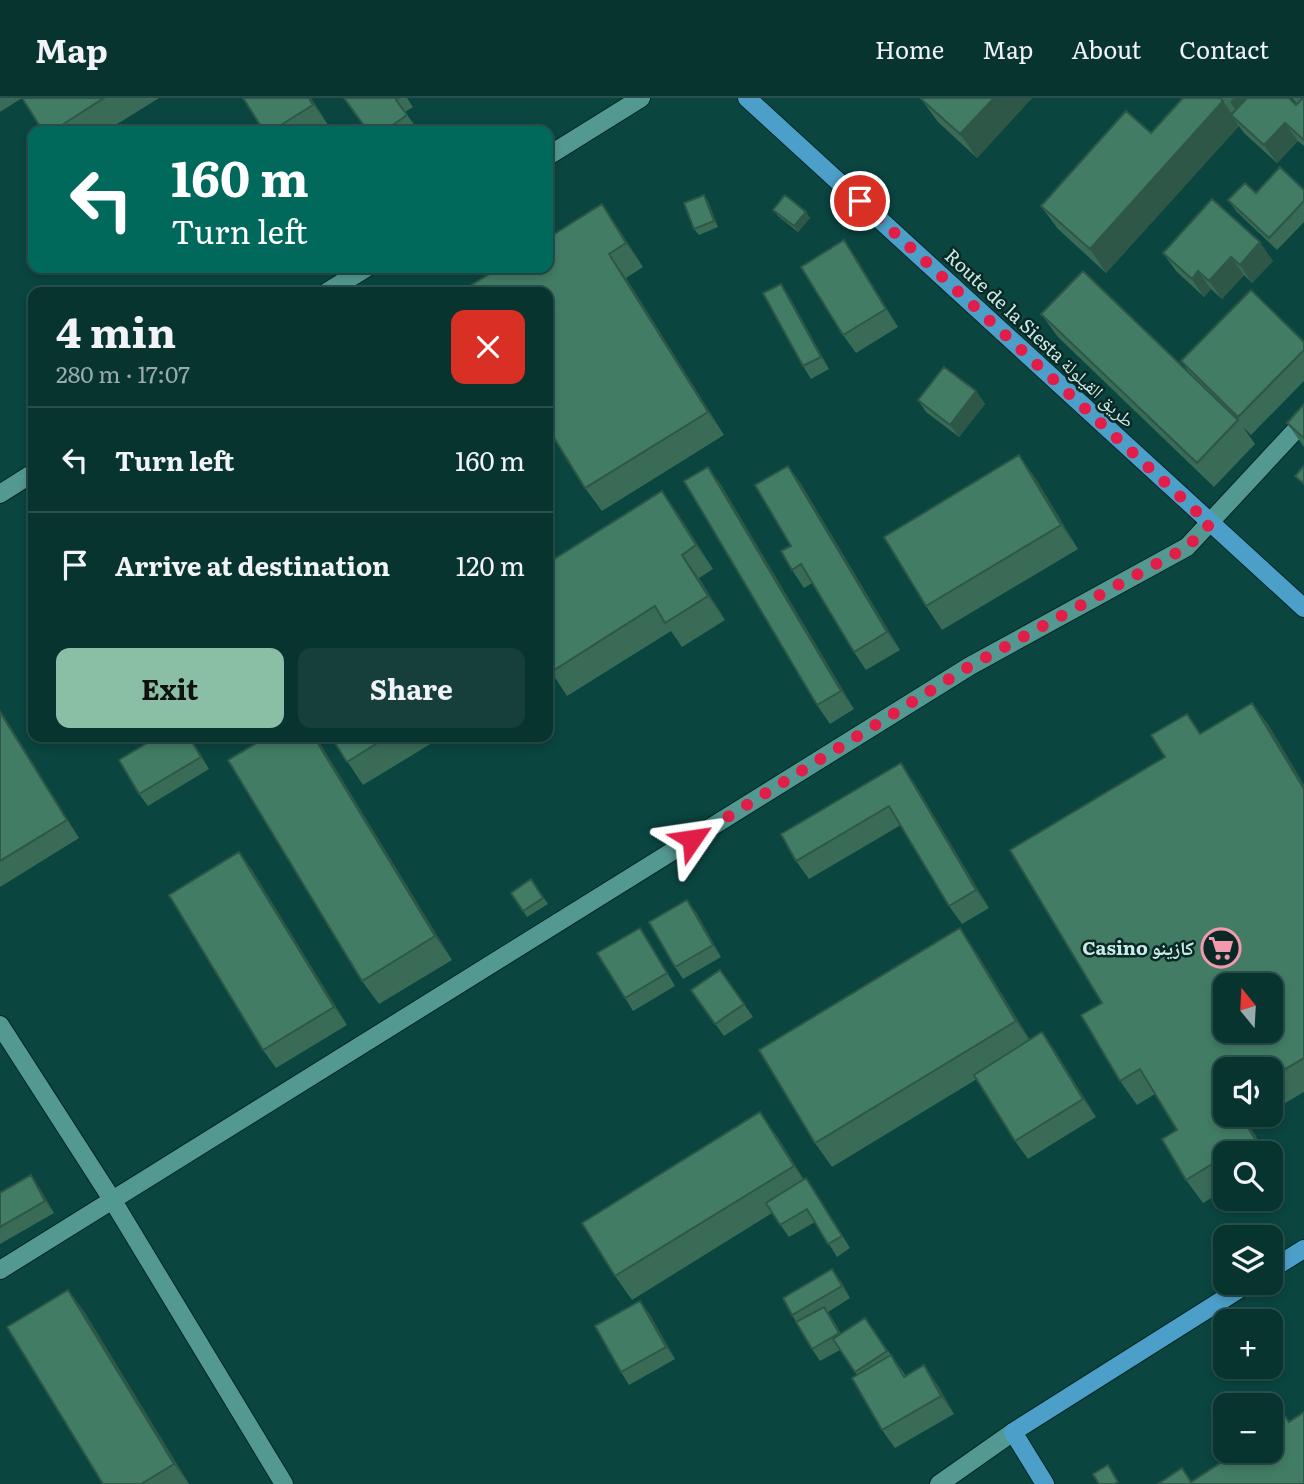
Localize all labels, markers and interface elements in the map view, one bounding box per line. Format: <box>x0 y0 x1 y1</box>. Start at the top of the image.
text: Map <box>35 24 108 73</box>
text: Home <box>875 31 944 66</box>
text: Map <box>982 31 1033 66</box>
text: About <box>1071 31 1141 66</box>
text: Contact <box>1179 31 1269 66</box>
text: 160 m <box>171 139 309 212</box>
icon: left <box>56 154 147 245</box>
pin <box>830 171 890 231</box>
icon: arrive <box>841 182 879 220</box>
text: Turn left <box>171 206 308 254</box>
street label: Route de la Siesta طريق القيلولة <box>939 241 1142 433</box>
text: 4 min <box>56 299 176 361</box>
button: close <box>451 310 525 384</box>
text: 280 m · 17:07 <box>56 356 190 390</box>
text: Turn left <box>115 440 234 479</box>
text: 160 m <box>455 440 525 479</box>
icon: left <box>56 441 94 479</box>
text: Arrive at destination <box>115 545 390 584</box>
text: 120 m <box>456 545 525 584</box>
icon: arrive <box>56 546 94 584</box>
button: Exit <box>56 648 284 728</box>
button: Share <box>298 648 525 728</box>
position arrow <box>655 802 729 876</box>
supermarket icon: Casino كازينو <box>1200 927 1242 969</box>
place label: Casino كازينو <box>1082 933 1195 961</box>
north arrow <box>1213 973 1283 1043</box>
map controls <box>1213 973 1283 1463</box>
button: sound <box>1213 1057 1283 1127</box>
button: search <box>1213 1141 1283 1211</box>
button: layers <box>1213 1225 1283 1295</box>
button: + <box>1213 1309 1283 1379</box>
button: − <box>1213 1393 1283 1463</box>

